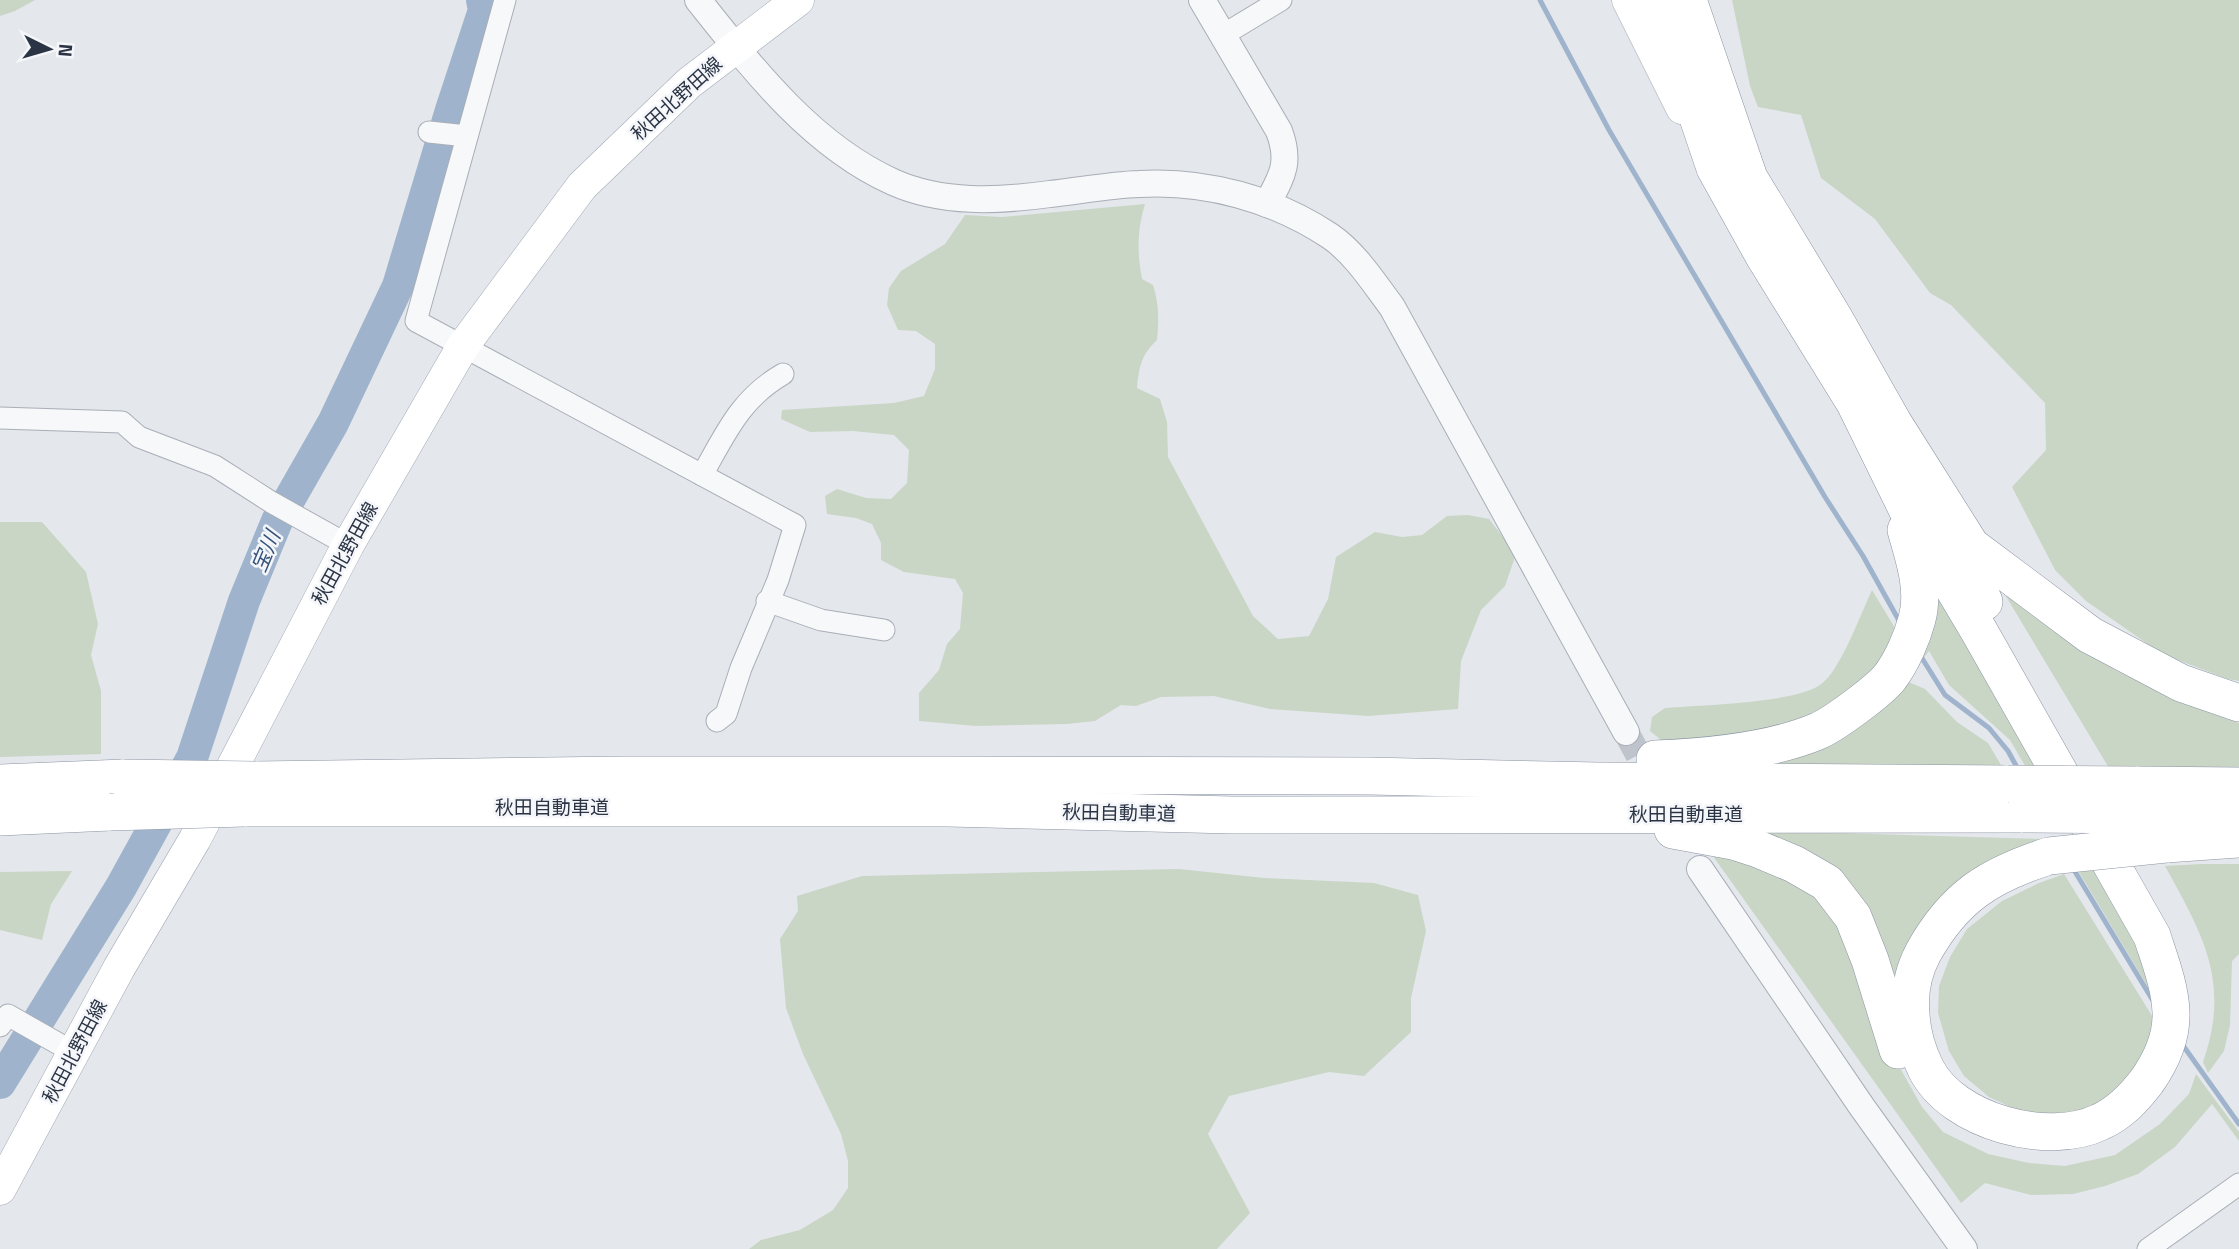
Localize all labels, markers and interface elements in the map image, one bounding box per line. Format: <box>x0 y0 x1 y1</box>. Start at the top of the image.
north arrow <box>14 14 84 84</box>
text: N <box>51 43 81 58</box>
street label: 秋田北野田線 <box>624 49 728 147</box>
street label: 秋田北野田線 <box>304 496 384 610</box>
water label: 宝川 <box>242 524 289 577</box>
street label: 秋田自動車道 <box>495 792 609 821</box>
street label: 秋田自動車道 <box>1062 797 1176 827</box>
street label: 秋田自動車道 <box>1629 799 1743 828</box>
street label: 秋田北野田線 <box>34 994 114 1108</box>

